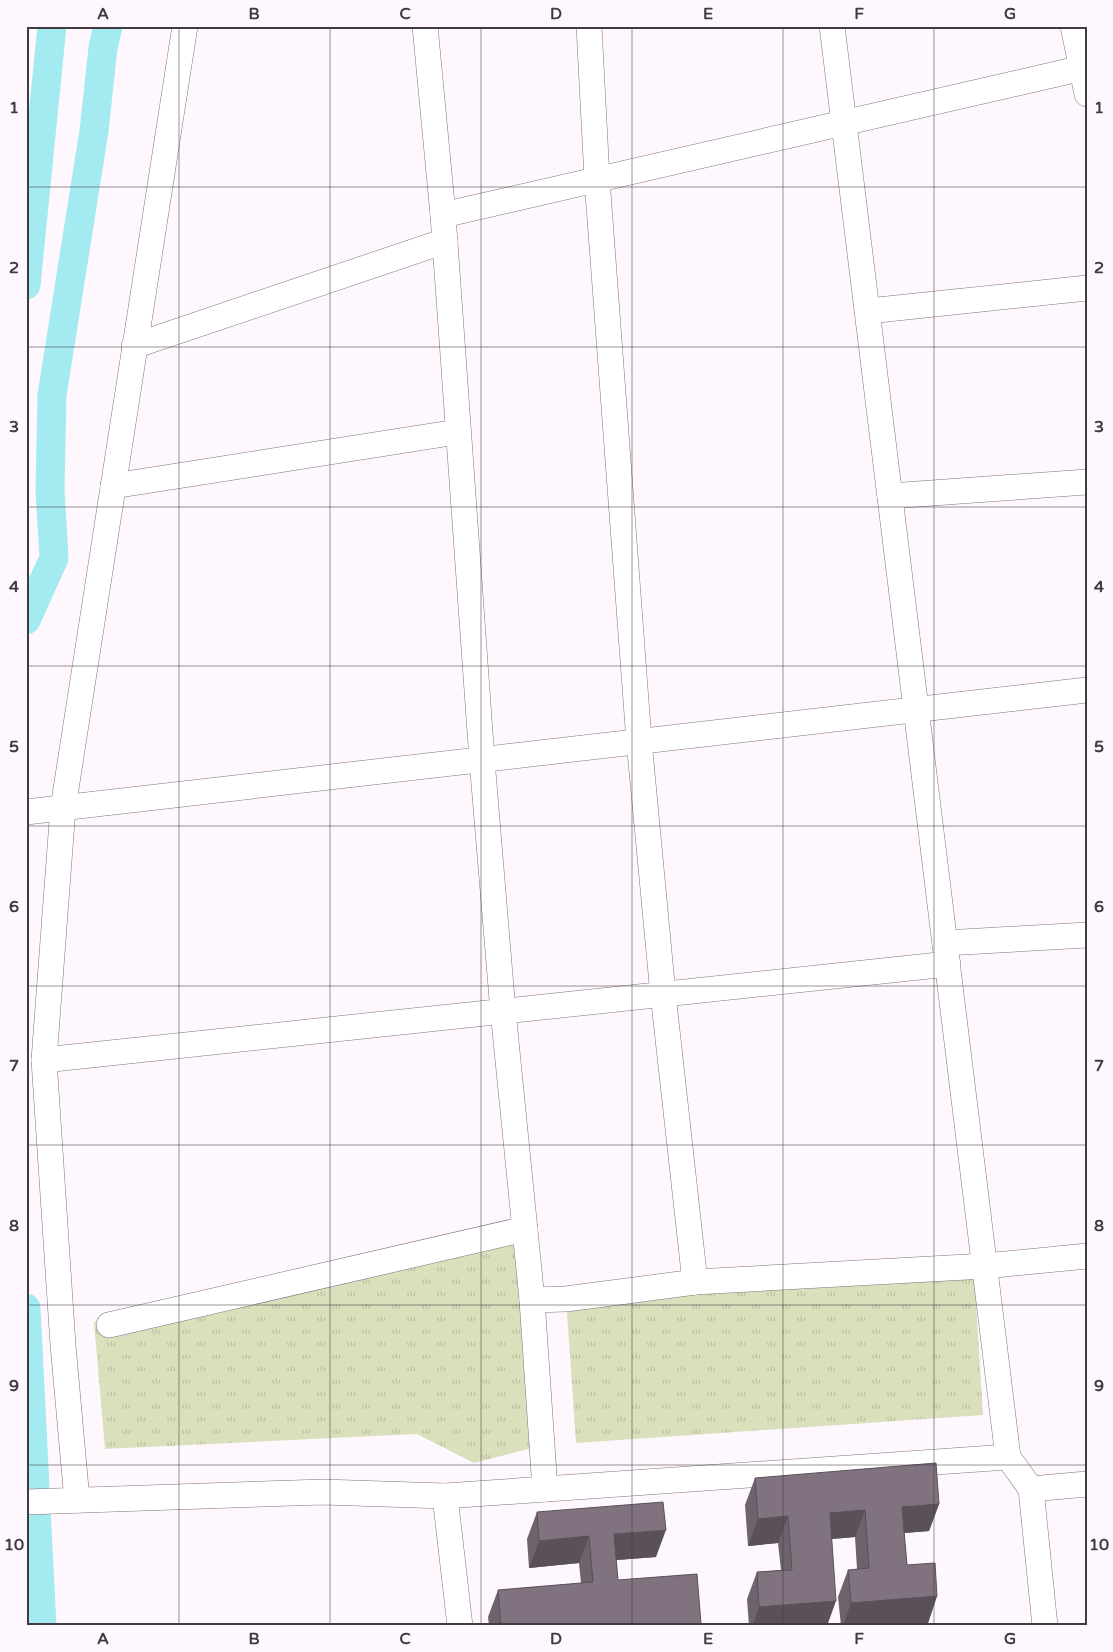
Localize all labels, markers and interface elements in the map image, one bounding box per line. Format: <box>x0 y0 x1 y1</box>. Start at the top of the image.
text: A <box>97 4 109 24</box>
text: B <box>248 4 260 24</box>
text: C <box>399 4 411 24</box>
text: D <box>550 4 562 24</box>
text: E <box>703 4 713 24</box>
text: F <box>854 4 864 24</box>
text: G <box>1004 4 1016 24</box>
text: 1 <box>9 98 19 118</box>
text: 1 <box>1094 98 1104 118</box>
text: 2 <box>9 258 19 278</box>
text: 2 <box>1094 258 1104 278</box>
text: 3 <box>9 417 19 437</box>
text: 3 <box>1094 417 1104 437</box>
text: 4 <box>9 577 19 597</box>
text: 4 <box>1094 577 1104 597</box>
text: 5 <box>9 737 19 757</box>
text: 5 <box>1094 737 1104 757</box>
text: 6 <box>9 897 19 917</box>
text: 6 <box>1094 897 1104 917</box>
text: 7 <box>9 1056 19 1076</box>
text: 7 <box>1094 1056 1104 1076</box>
text: 8 <box>9 1216 19 1236</box>
text: 8 <box>1094 1216 1104 1236</box>
text: 9 <box>9 1376 19 1396</box>
text: 9 <box>1094 1376 1104 1396</box>
text: 10 <box>4 1535 24 1555</box>
text: 10 <box>1089 1535 1109 1555</box>
text: A <box>97 1629 109 1649</box>
text: B <box>248 1629 260 1649</box>
text: C <box>399 1629 411 1649</box>
text: D <box>550 1629 562 1649</box>
text: E <box>703 1629 713 1649</box>
text: F <box>854 1629 864 1649</box>
text: G <box>1004 1629 1016 1649</box>

